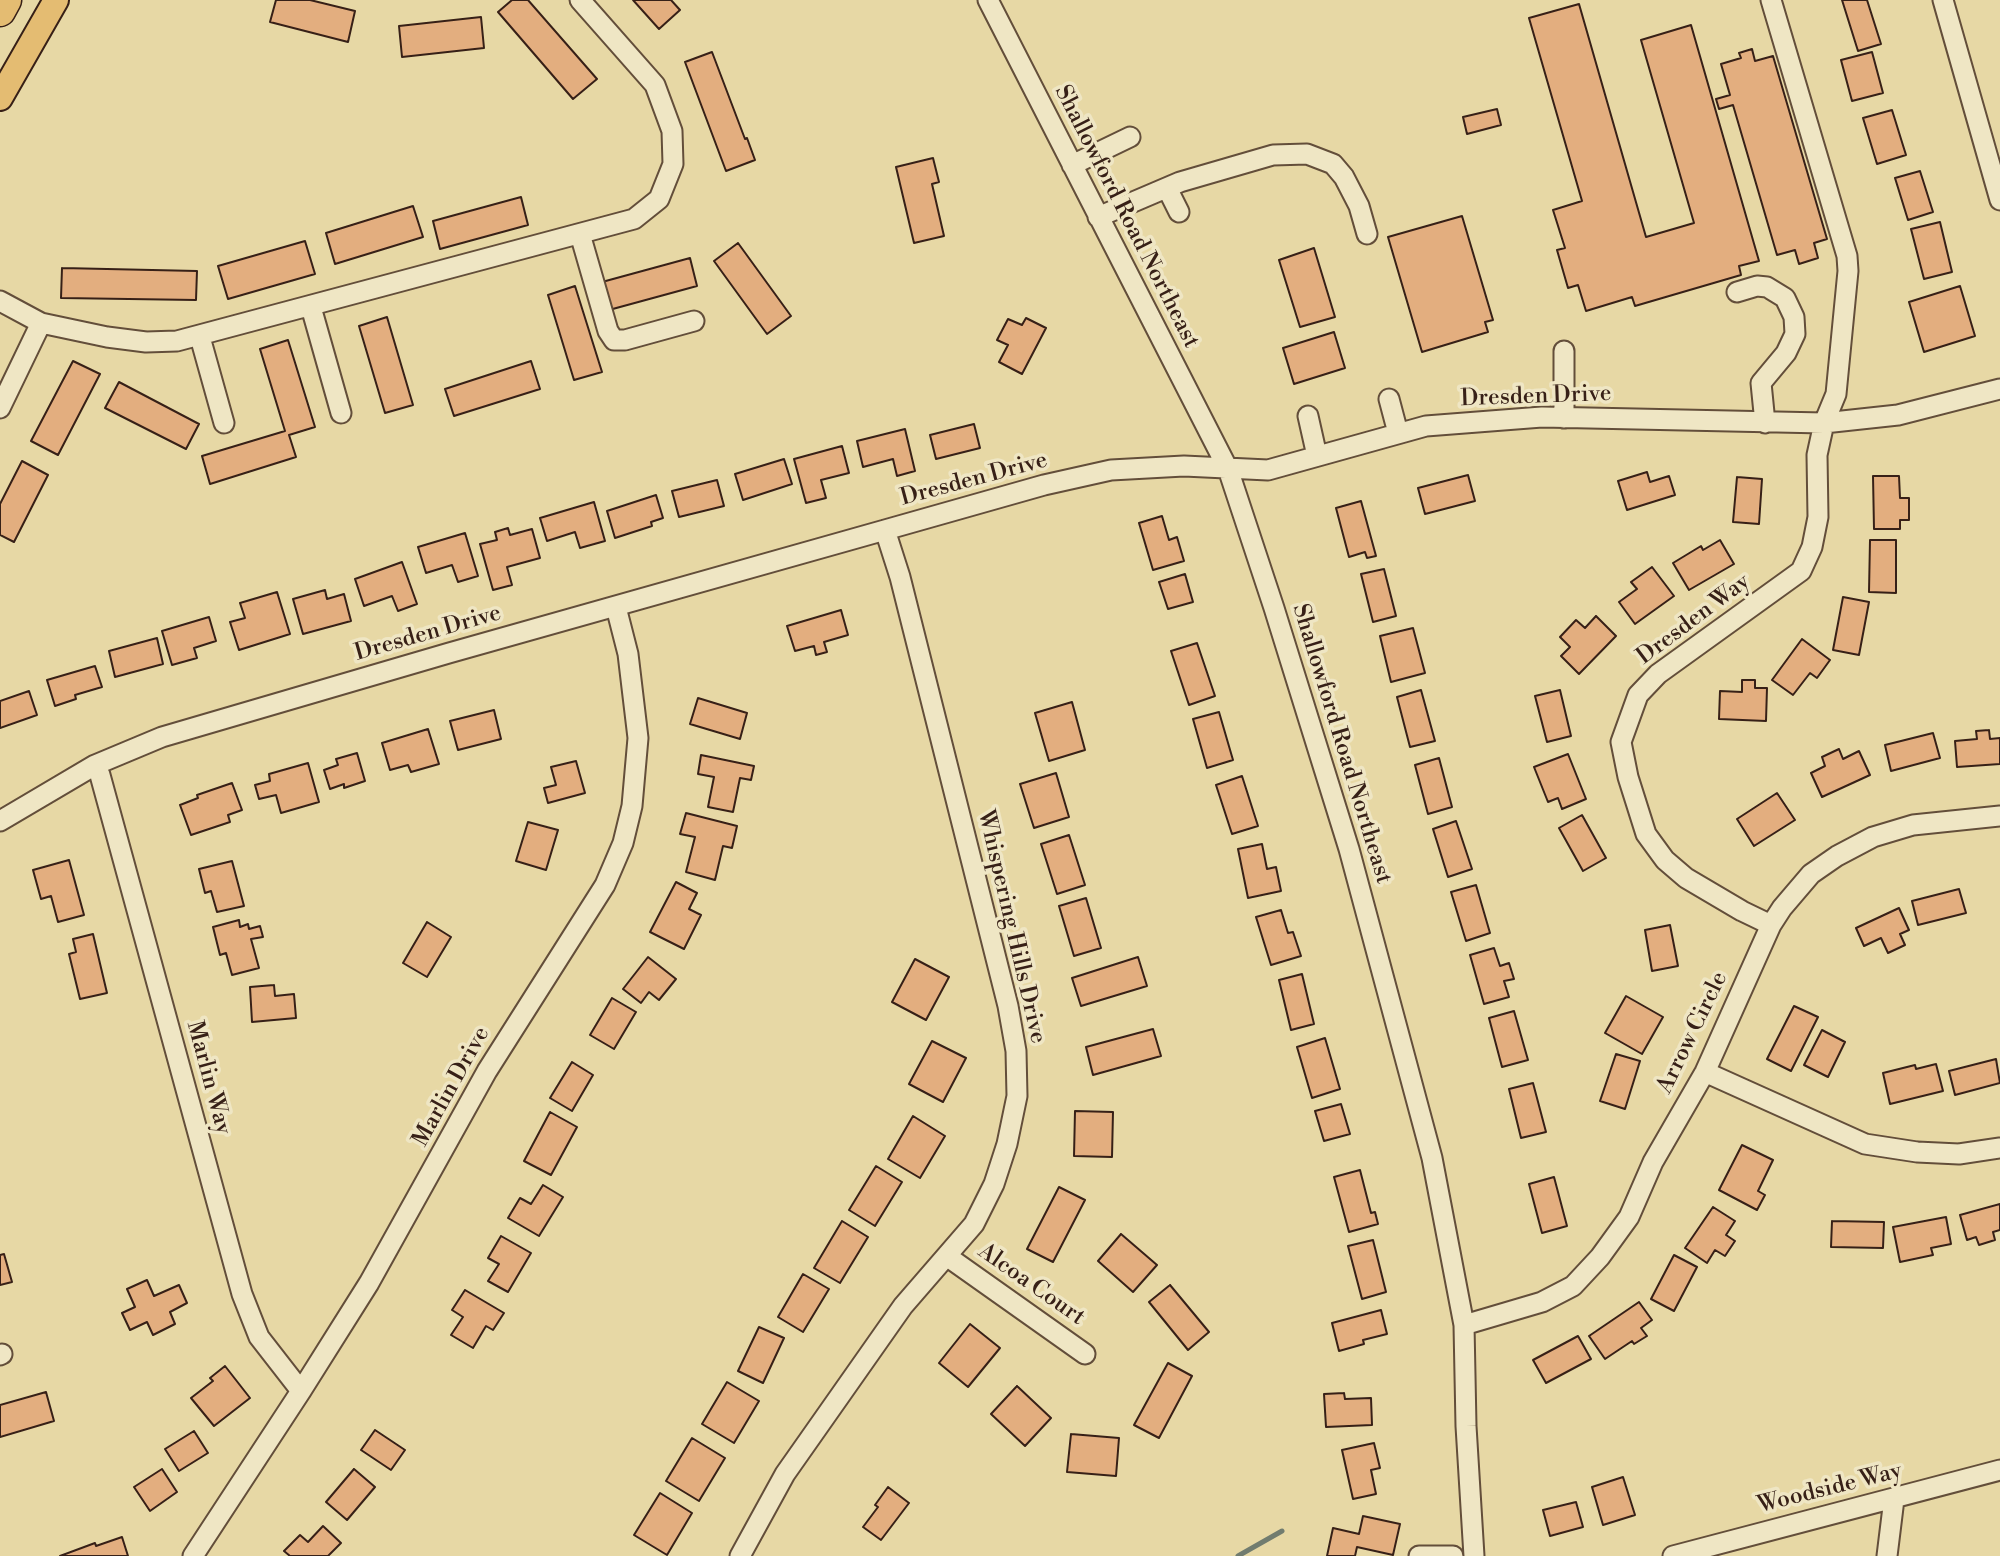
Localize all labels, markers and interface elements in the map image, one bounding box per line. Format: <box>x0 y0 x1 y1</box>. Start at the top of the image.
street label: Shallowford Road Northeast <box>1048 81 1204 353</box>
street label: Dresden Drive <box>1460 381 1612 413</box>
street label: Dresden Drive <box>898 447 1050 513</box>
street label: Dresden Way <box>1632 569 1756 671</box>
street label: Dresden Drive <box>352 600 504 668</box>
street label: Shallowford Road Northeast <box>1285 601 1397 887</box>
street label: Whispering Hills Drive <box>971 808 1051 1046</box>
street label: Arrow Circle <box>1652 968 1734 1098</box>
street label: Marlin Way <box>180 1018 236 1138</box>
street label: Marlin Drive <box>408 1022 496 1152</box>
street label: Alcoa Court <box>972 1238 1090 1332</box>
street label: Woodside Way <box>1755 1458 1905 1520</box>

